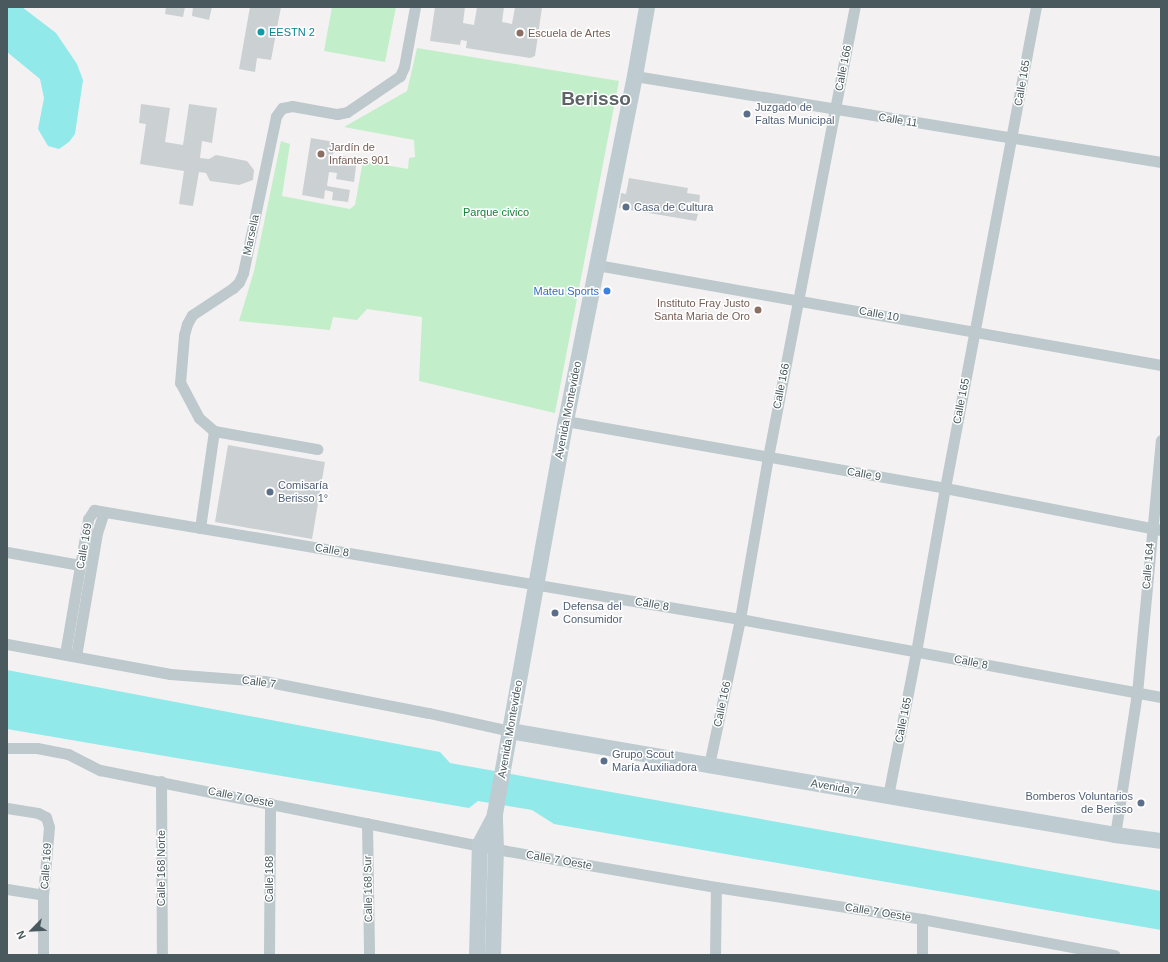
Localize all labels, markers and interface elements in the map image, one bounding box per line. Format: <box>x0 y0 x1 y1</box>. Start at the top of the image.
place label: EESTN 2 <box>269 25 315 39</box>
place label: Escuela de Artes <box>528 26 611 40</box>
marker: EESTN 2 <box>256 27 266 37</box>
marker: Escuela de Artes <box>515 28 525 38</box>
street label: Calle 166 <box>832 44 854 92</box>
street label: Calle 165 <box>1011 59 1033 107</box>
district label: Berisso <box>561 88 631 110</box>
place label: Juzgado de Faltas Municipal <box>755 101 834 127</box>
marker: Juzgado de Faltas Municipal <box>742 109 752 119</box>
street label: Calle 11 <box>877 110 919 130</box>
place label: Jardín de Infantes 901 <box>329 141 390 167</box>
marker: Jardín de Infantes 901 <box>316 149 326 159</box>
place label: Casa de Cultura <box>634 200 713 214</box>
marker: Casa de Cultura <box>621 202 631 212</box>
park label: Parque civico <box>463 205 529 219</box>
street label: Marsella <box>240 213 262 257</box>
place label: Mateu Sports <box>534 284 599 298</box>
marker: Mateu Sports <box>602 286 612 296</box>
place label: Instituto Fray Justo Santa Maria de Oro <box>654 297 750 323</box>
street label: Calle 10 <box>858 304 900 324</box>
marker: Instituto Fray Justo Santa Maria de Oro <box>753 305 763 315</box>
street label: Avenida Montevideo <box>552 360 584 460</box>
street label: Calle 166 <box>770 362 792 410</box>
street label: Calle 165 <box>950 377 972 425</box>
street label: Calle 9 <box>846 465 882 483</box>
place label: Comisaría Berisso 1° <box>278 479 328 505</box>
marker: Comisaría Berisso 1° <box>265 487 275 497</box>
street label: Calle 169 <box>73 522 95 570</box>
street label: Calle 8 <box>314 541 350 559</box>
street label: Calle 164 <box>1139 542 1157 590</box>
street label: Calle 8 <box>634 595 670 613</box>
place label: Defensa del Consumidor <box>563 600 622 626</box>
marker: Defensa del Consumidor <box>550 608 560 618</box>
street label: Calle 8 <box>953 652 989 672</box>
street label: Calle 7 <box>241 673 277 691</box>
street label: Avenida Montevideo <box>495 679 525 779</box>
street label: Calle 166 <box>711 680 733 728</box>
street label: Calle 165 <box>892 696 914 744</box>
place label: Grupo Scout María Auxiliadora <box>612 748 698 774</box>
marker: Grupo Scout María Auxiliadora <box>599 756 609 766</box>
street label: Avenida 7 <box>810 776 860 798</box>
street label: Calle 7 Oeste <box>207 784 275 810</box>
place label: Bomberos Voluntarios de Berisso <box>1025 790 1133 816</box>
marker: Bomberos Voluntarios de Berisso <box>1136 798 1146 808</box>
street label: Calle 168 Norte <box>154 830 168 906</box>
street label: Calle 169 <box>38 842 54 890</box>
street label: Calle 7 Oeste <box>525 848 593 872</box>
street label: Calle 168 <box>262 856 276 902</box>
street label: Calle 168 Sur <box>361 856 375 922</box>
street label: Calle 7 Oeste <box>844 900 912 924</box>
north arrow <box>12 910 52 950</box>
text: N <box>14 929 28 941</box>

